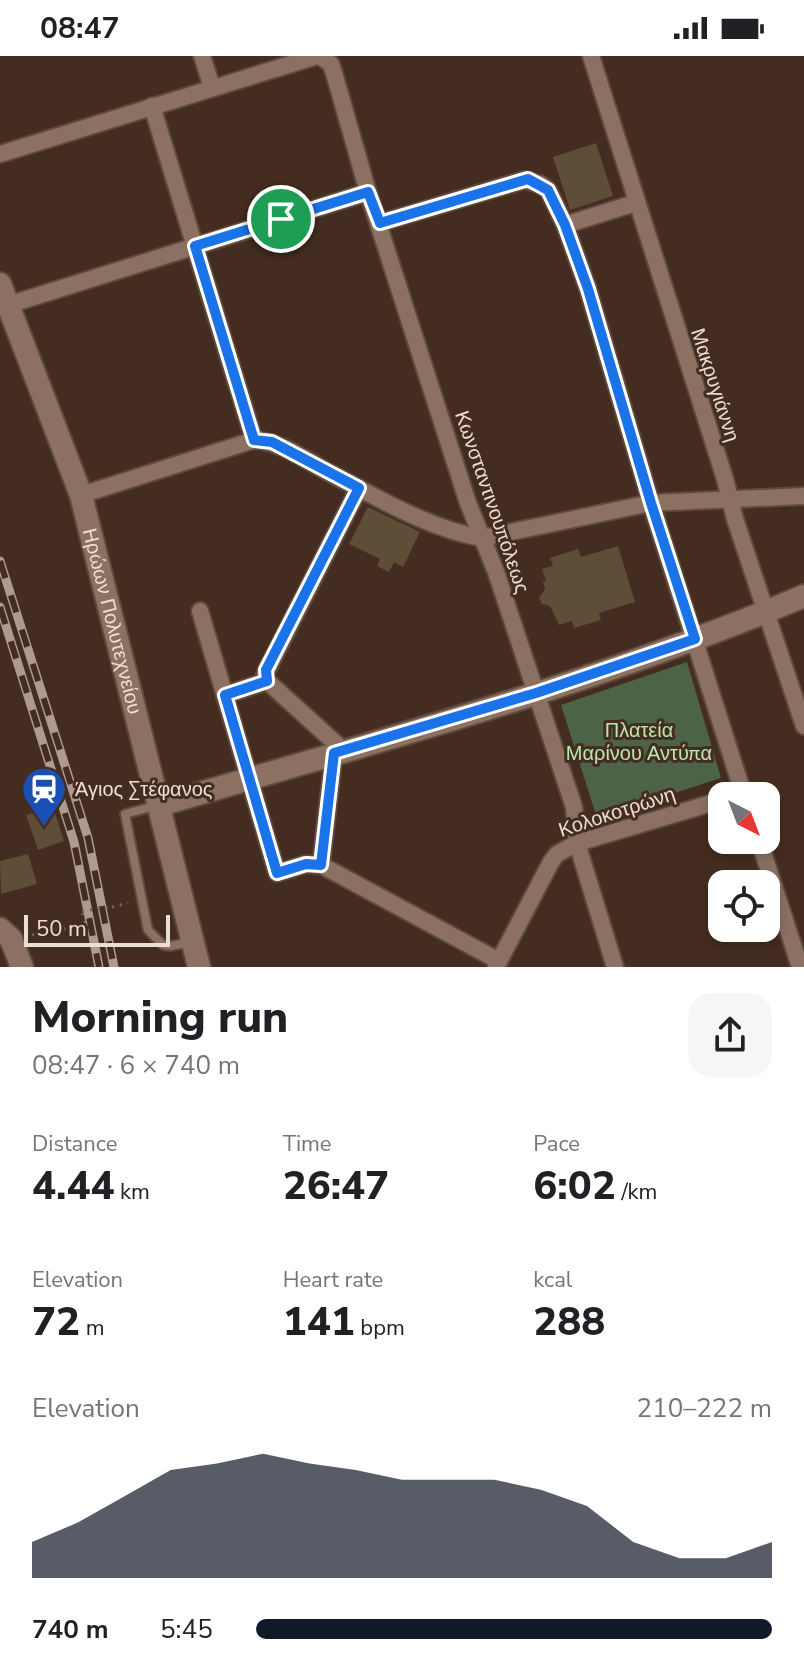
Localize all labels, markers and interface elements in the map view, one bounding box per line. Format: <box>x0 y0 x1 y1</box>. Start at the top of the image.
text: 08:47 <box>40 8 119 49</box>
pin <box>247 185 315 253</box>
icon: arrive <box>259 197 303 241</box>
street label: Μακρυγιάννη <box>684 325 746 445</box>
street label: Κωνσταντινουπόλεως <box>448 407 536 597</box>
street label: Ηρώων Πολυτεχνείου <box>76 525 149 717</box>
park label: Πλατεία Μαρίνου Αντύπα <box>566 717 712 767</box>
station icon: Άγιος Στέφανος <box>20 765 68 828</box>
place label: Άγιος Στέφανος <box>75 776 213 803</box>
street label: Κολοκοτρώνη <box>555 780 679 844</box>
north arrow <box>708 782 780 854</box>
map controls <box>708 782 780 942</box>
button: locate <box>708 870 780 942</box>
scale bar <box>24 911 170 947</box>
text: 50 m <box>36 914 87 944</box>
text: Morning run <box>32 988 288 1048</box>
button: share <box>688 993 772 1077</box>
text: 08:47 · 6 × 740 m <box>32 1048 240 1083</box>
text: Distance <box>32 1129 117 1159</box>
text: Time <box>283 1129 332 1159</box>
text: Pace <box>533 1129 580 1159</box>
text: 4.44 <box>32 1159 114 1213</box>
text: 26:47 <box>283 1159 389 1213</box>
text: 6:02 <box>533 1159 616 1213</box>
text: km <box>114 1177 150 1207</box>
text: /km <box>616 1177 657 1207</box>
text: Elevation <box>32 1265 123 1295</box>
text: Heart rate <box>283 1265 383 1295</box>
text: kcal <box>533 1265 572 1295</box>
text: 72 <box>32 1295 80 1349</box>
text: 141 <box>283 1295 355 1349</box>
text: 288 <box>533 1295 605 1349</box>
text: m <box>80 1313 105 1343</box>
text: bpm <box>355 1313 405 1343</box>
text: Elevation <box>32 1391 140 1426</box>
text: 210–222 m <box>636 1391 772 1426</box>
text: 740 m <box>32 1612 109 1647</box>
text: 5:45 <box>160 1612 213 1647</box>

